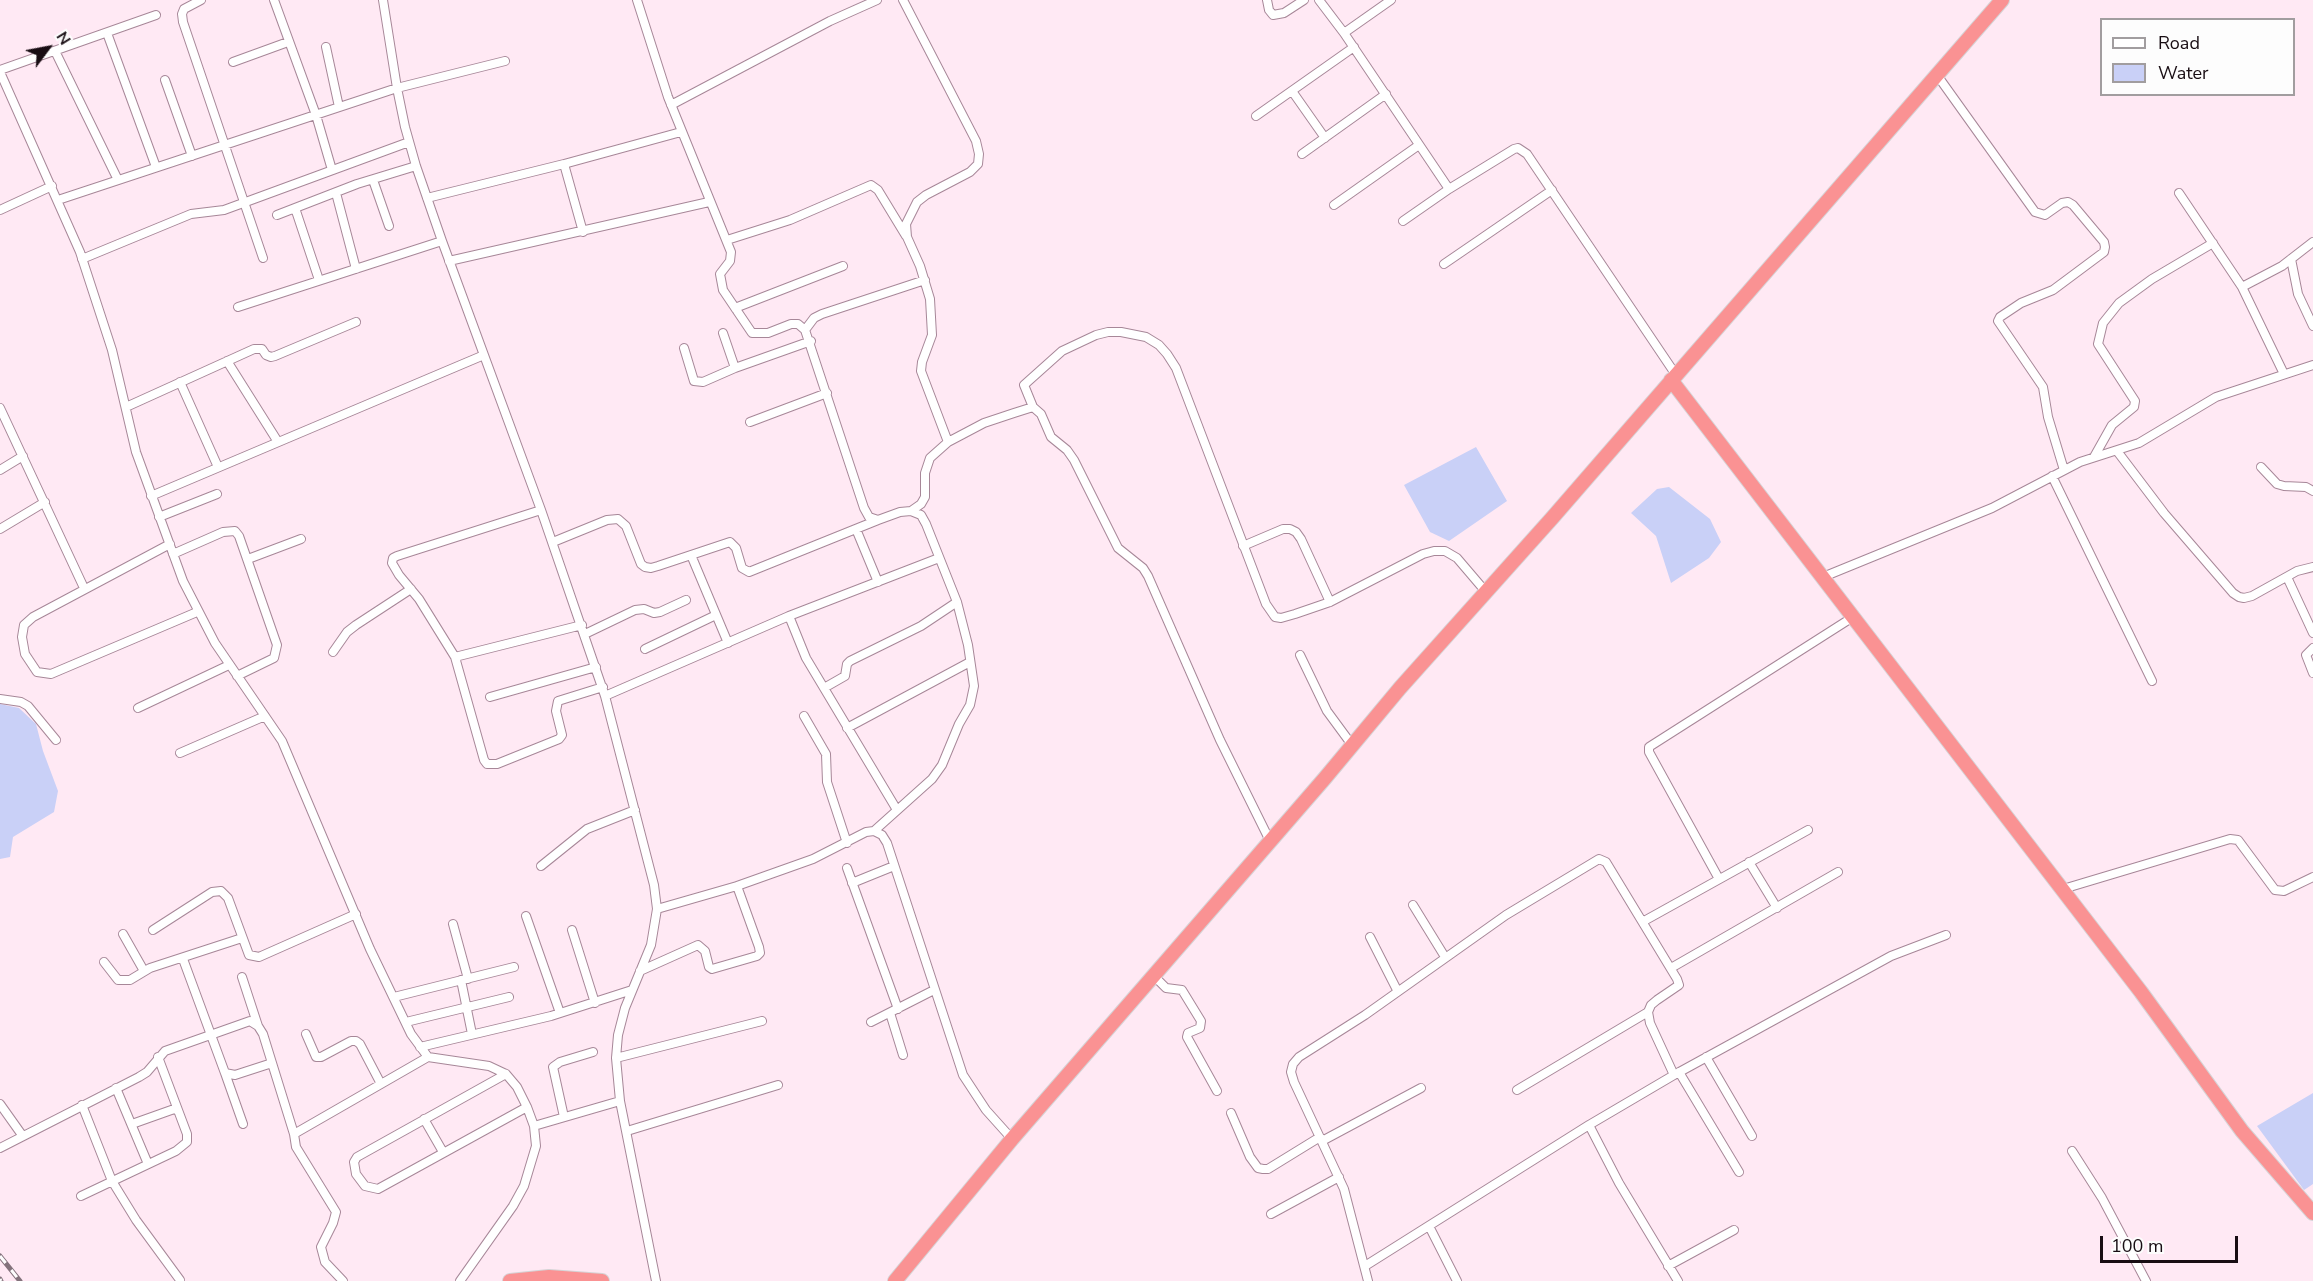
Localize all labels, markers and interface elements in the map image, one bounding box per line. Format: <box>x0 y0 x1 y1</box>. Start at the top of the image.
north arrow <box>18 18 78 78</box>
legend <box>2100 18 2295 96</box>
text: N <box>51 28 76 49</box>
text: Road <box>2158 31 2200 55</box>
text: Water <box>2158 61 2209 85</box>
scale bar <box>2103 1224 2241 1262</box>
text: 100 m <box>2111 1234 2163 1258</box>

